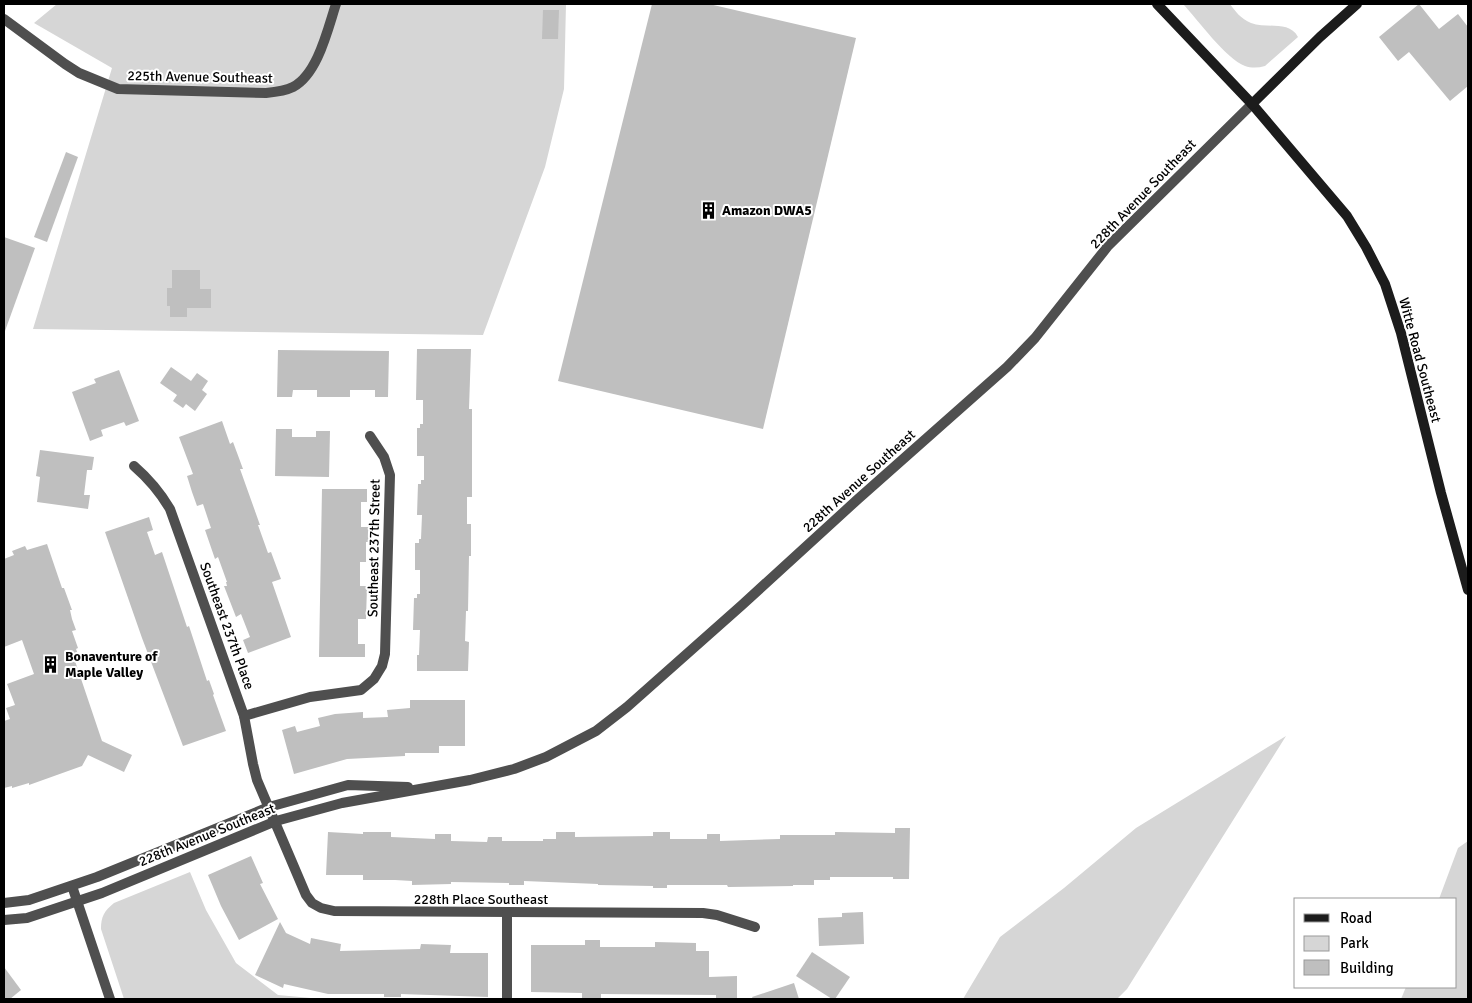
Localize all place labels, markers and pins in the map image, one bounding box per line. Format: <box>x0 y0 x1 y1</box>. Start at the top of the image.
building icon: Amazon DWA5 <box>698 200 718 220</box>
place label: Amazon DWA5 <box>722 202 812 219</box>
place label: Bonaventure of Maple Valley <box>65 648 158 681</box>
building icon: Bonaventure of Maple Valley <box>41 654 61 674</box>

